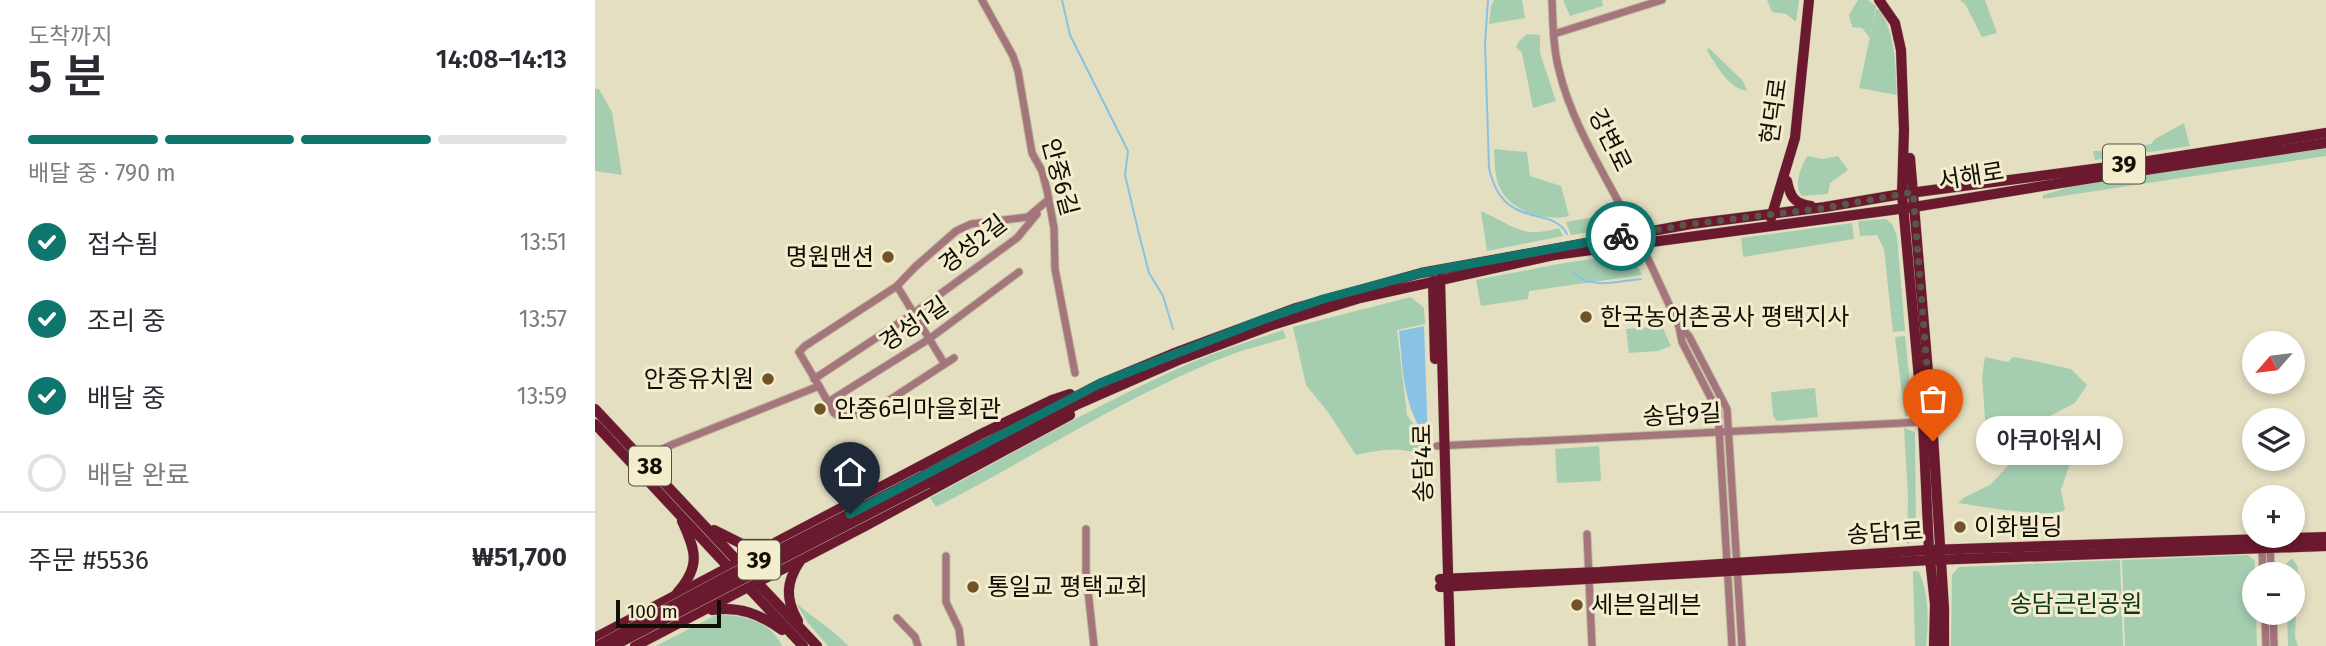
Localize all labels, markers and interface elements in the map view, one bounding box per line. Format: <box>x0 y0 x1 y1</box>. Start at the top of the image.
text: 도착까지 <box>28 22 113 50</box>
text: 14:08–14:13 <box>436 44 567 75</box>
text: 5 분 <box>28 49 106 104</box>
street label: 현덕로 <box>1756 76 1792 146</box>
street label: 강변로 <box>1583 104 1637 176</box>
street label: 안중6길 <box>1036 135 1084 219</box>
road number: 39 <box>2103 144 2145 183</box>
street label: 서해로 <box>1936 157 2006 195</box>
text: 배달 중 · 790 m <box>28 159 176 187</box>
courier <box>1586 201 1656 271</box>
street label: 경성2길 <box>934 209 1012 279</box>
icon: bike <box>1602 217 1640 255</box>
icon: check <box>28 223 66 261</box>
text: 13:51 <box>520 228 567 256</box>
text: 접수됨 <box>87 229 159 260</box>
place label: 명원맨션 <box>786 243 874 271</box>
marker: 명원맨션 <box>880 249 896 265</box>
street label: 경성1길 <box>874 291 954 357</box>
icon: check <box>28 300 66 338</box>
place label: 한국농어촌공사 평택지사 <box>1600 303 1849 331</box>
text: 13:57 <box>519 305 567 333</box>
text: 조리 중 <box>87 306 166 337</box>
marker: 한국농어촌공사 평택지사 <box>1578 309 1594 325</box>
north arrow <box>2242 331 2305 394</box>
map controls <box>2242 331 2305 625</box>
place label: 안중유치원 <box>644 365 754 393</box>
pin <box>1903 369 1963 441</box>
marker: 안중유치원 <box>760 371 776 387</box>
icon: check <box>28 377 66 415</box>
icon: bag <box>1914 380 1952 418</box>
text: 13:59 <box>517 382 567 410</box>
text: 배달 중 <box>87 383 166 414</box>
place label: 안중6리마을회관 <box>834 395 1001 423</box>
street label: 송담9길 <box>1642 399 1722 431</box>
marker: 안중6리마을회관 <box>812 401 828 417</box>
button: layers <box>2242 408 2305 471</box>
callout: 아쿠아워시 <box>1975 416 2122 466</box>
street label: 송담4로 <box>1408 423 1438 503</box>
text: 아쿠아워시 <box>1997 426 2102 454</box>
pin <box>820 442 880 514</box>
road number: 38 <box>629 446 671 486</box>
icon: home <box>831 453 869 491</box>
text: 배달 완료 <box>87 460 190 491</box>
button: + <box>2242 485 2305 548</box>
place label: 이화빌딩 <box>1974 513 2062 541</box>
street label: 송담1로 <box>1846 517 1924 549</box>
marker: 이화빌딩 <box>1952 519 1968 535</box>
road number: 39 <box>738 540 780 580</box>
text: ₩51,700 <box>472 542 567 573</box>
text: 주문 #5536 <box>28 545 149 576</box>
button: − <box>2242 562 2305 625</box>
place label: 통일교 평택교회 <box>987 573 1148 601</box>
marker: 통일교 평택교회 <box>965 579 981 595</box>
park label: 송담근린공원 <box>2010 590 2142 618</box>
place label: 세븐일레븐 <box>1591 591 1701 619</box>
scale bar <box>616 597 721 629</box>
marker: 세븐일레븐 <box>1569 597 1585 613</box>
text: 100 m <box>627 600 678 623</box>

